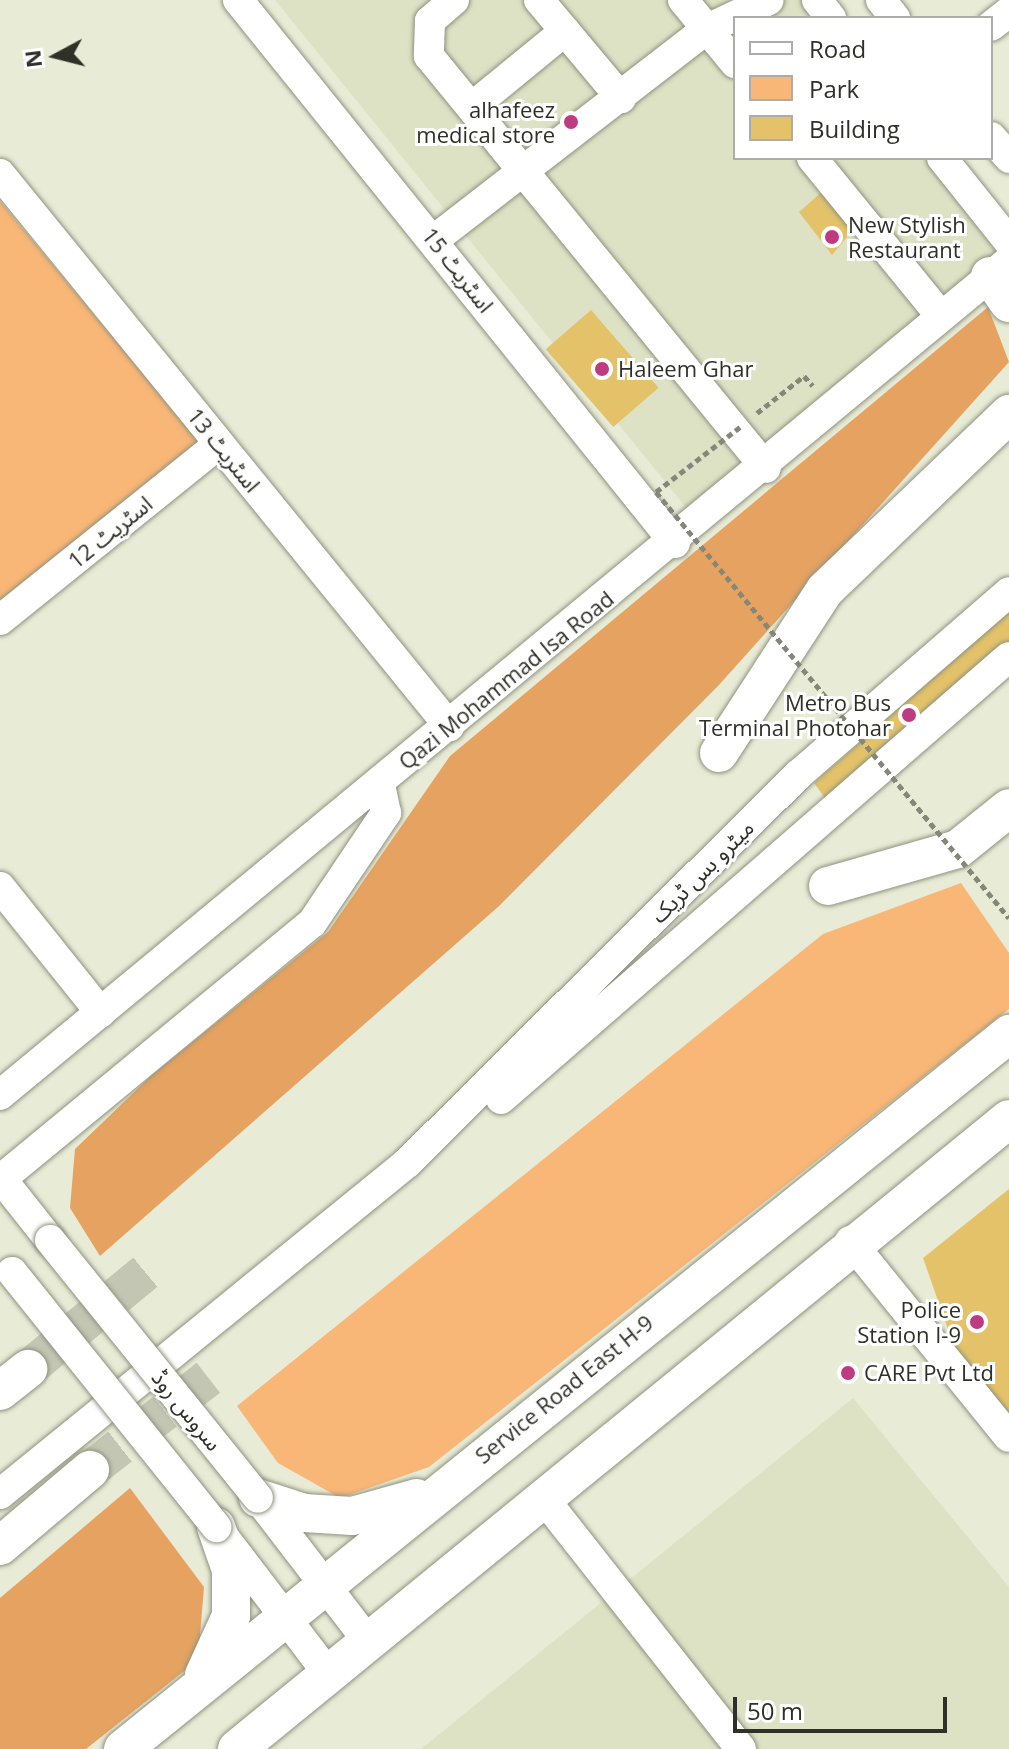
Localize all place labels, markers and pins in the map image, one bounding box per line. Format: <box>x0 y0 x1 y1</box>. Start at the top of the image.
place label: alhafeez medical store <box>416 96 555 148</box>
marker: alhafeez medical store <box>562 113 580 131</box>
place label: New Stylish Restaurant <box>848 211 966 262</box>
marker: New Stylish Restaurant <box>823 228 841 246</box>
place label: Haleem Ghar <box>618 356 753 382</box>
marker: Haleem Ghar <box>593 360 611 378</box>
place label: Metro Bus Terminal Photohar <box>699 689 891 740</box>
marker: Metro Bus Terminal Photohar <box>898 704 920 726</box>
place label: Police Station I-9 <box>857 1296 961 1348</box>
marker: Police Station I-9 <box>968 1313 986 1331</box>
place label: CARE Pvt Ltd <box>864 1360 994 1386</box>
marker: CARE Pvt Ltd <box>839 1364 857 1382</box>

